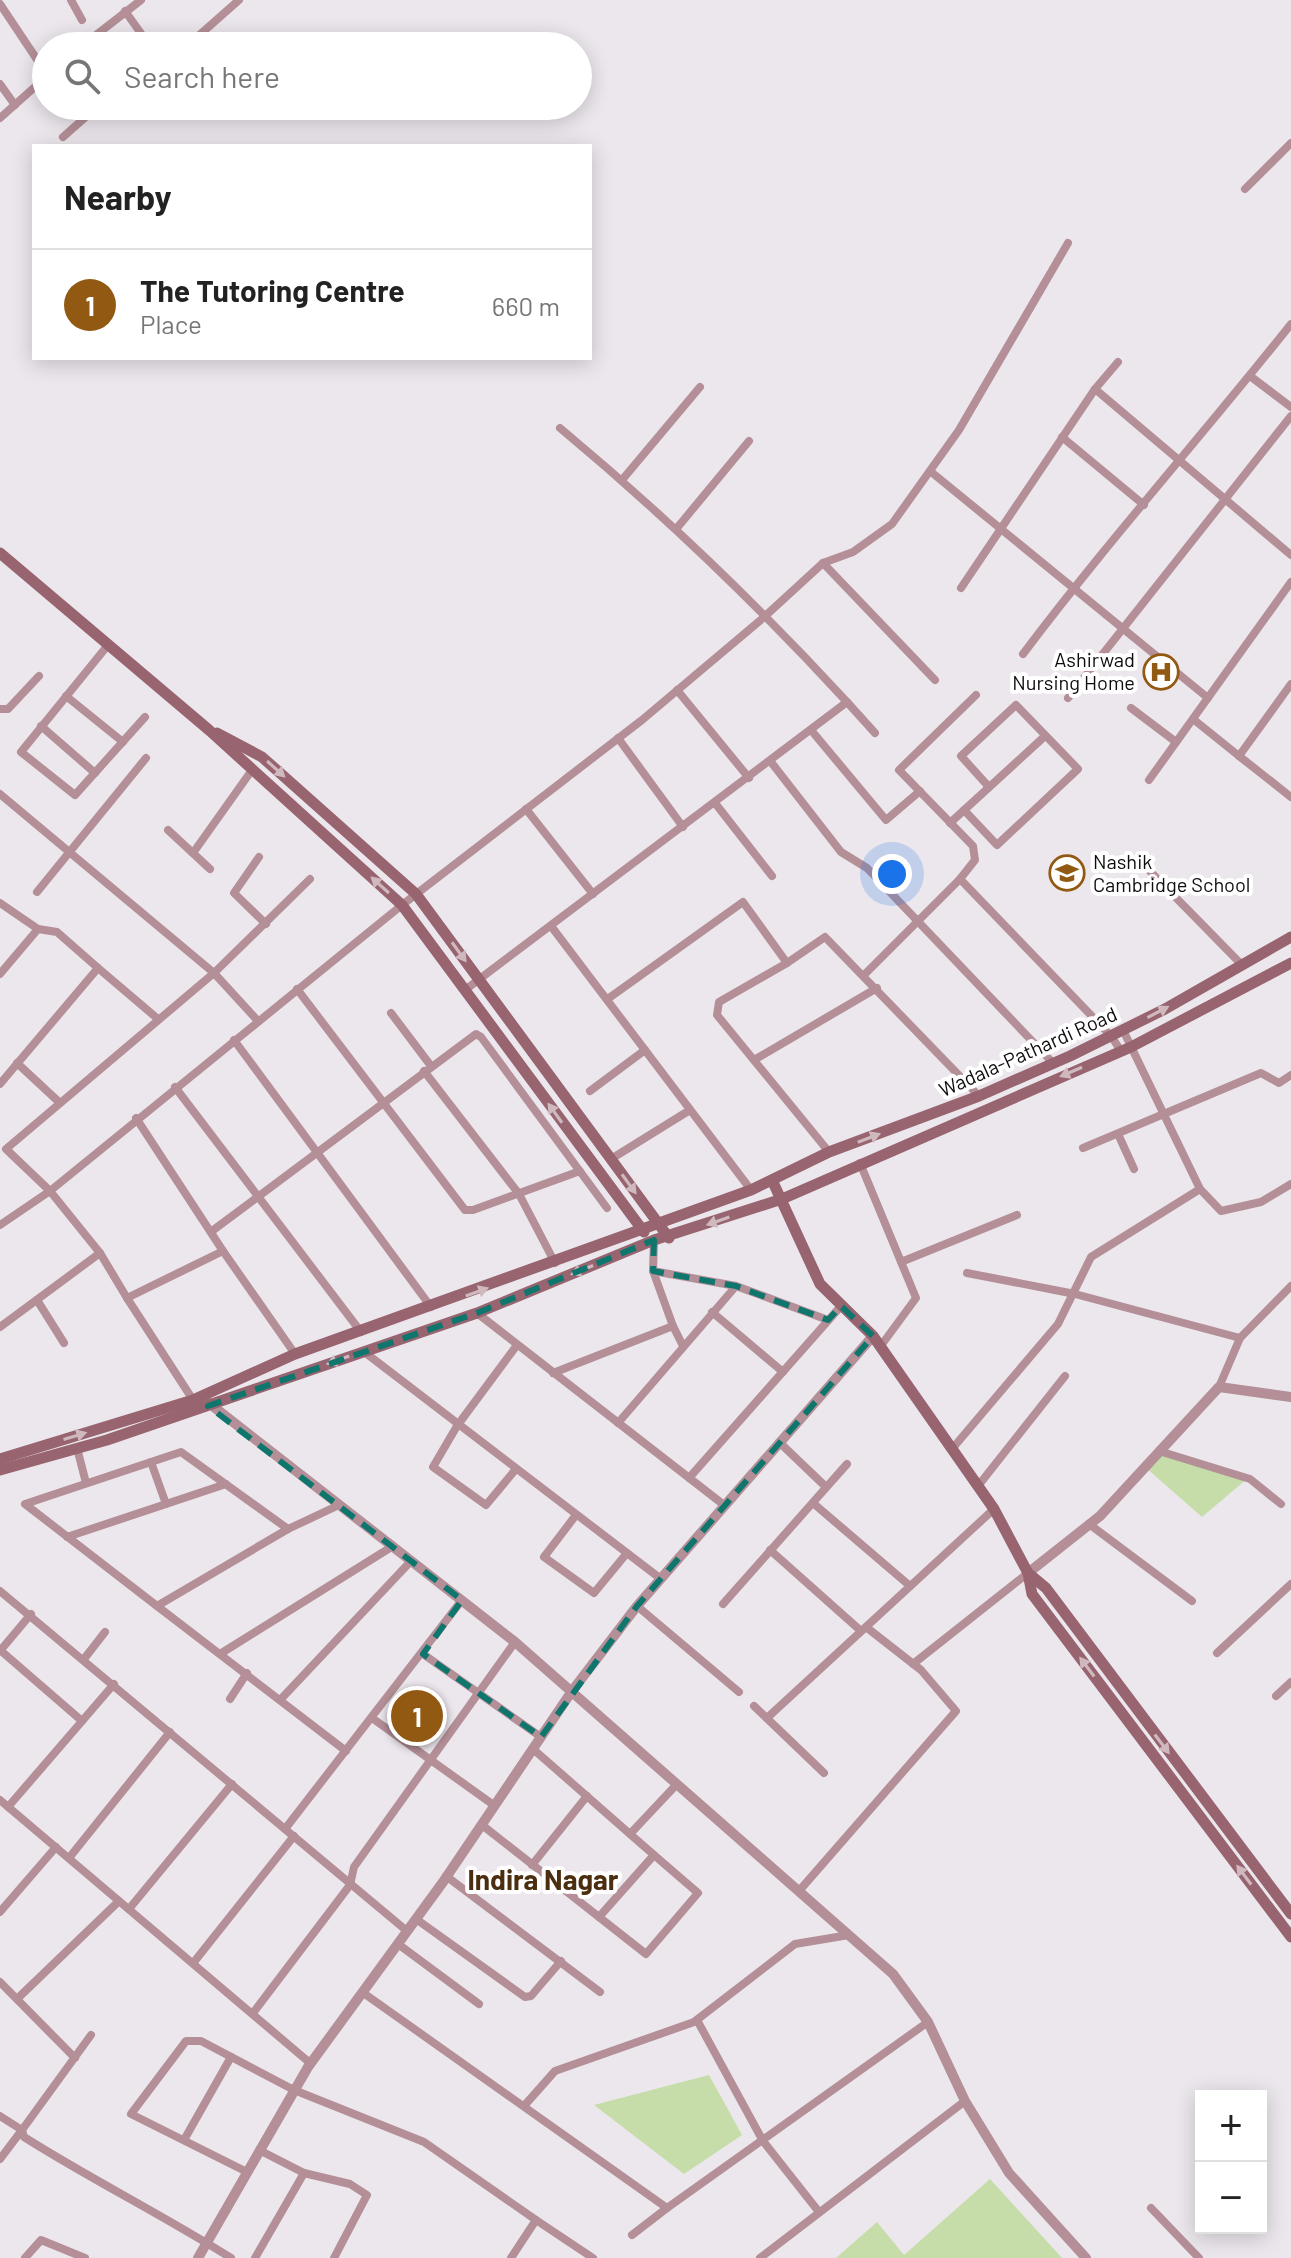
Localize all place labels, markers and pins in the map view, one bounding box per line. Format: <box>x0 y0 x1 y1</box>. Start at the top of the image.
place label: Ashirwad Nursing Home <box>1012 647 1135 694</box>
hospital icon: Ashirwad Nursing Home <box>1142 653 1180 691</box>
place label: Nashik Cambridge School <box>1093 849 1250 896</box>
school or university icon: Nashik Cambridge School <box>1048 854 1086 892</box>
pin: 1 <box>391 1686 443 1746</box>

